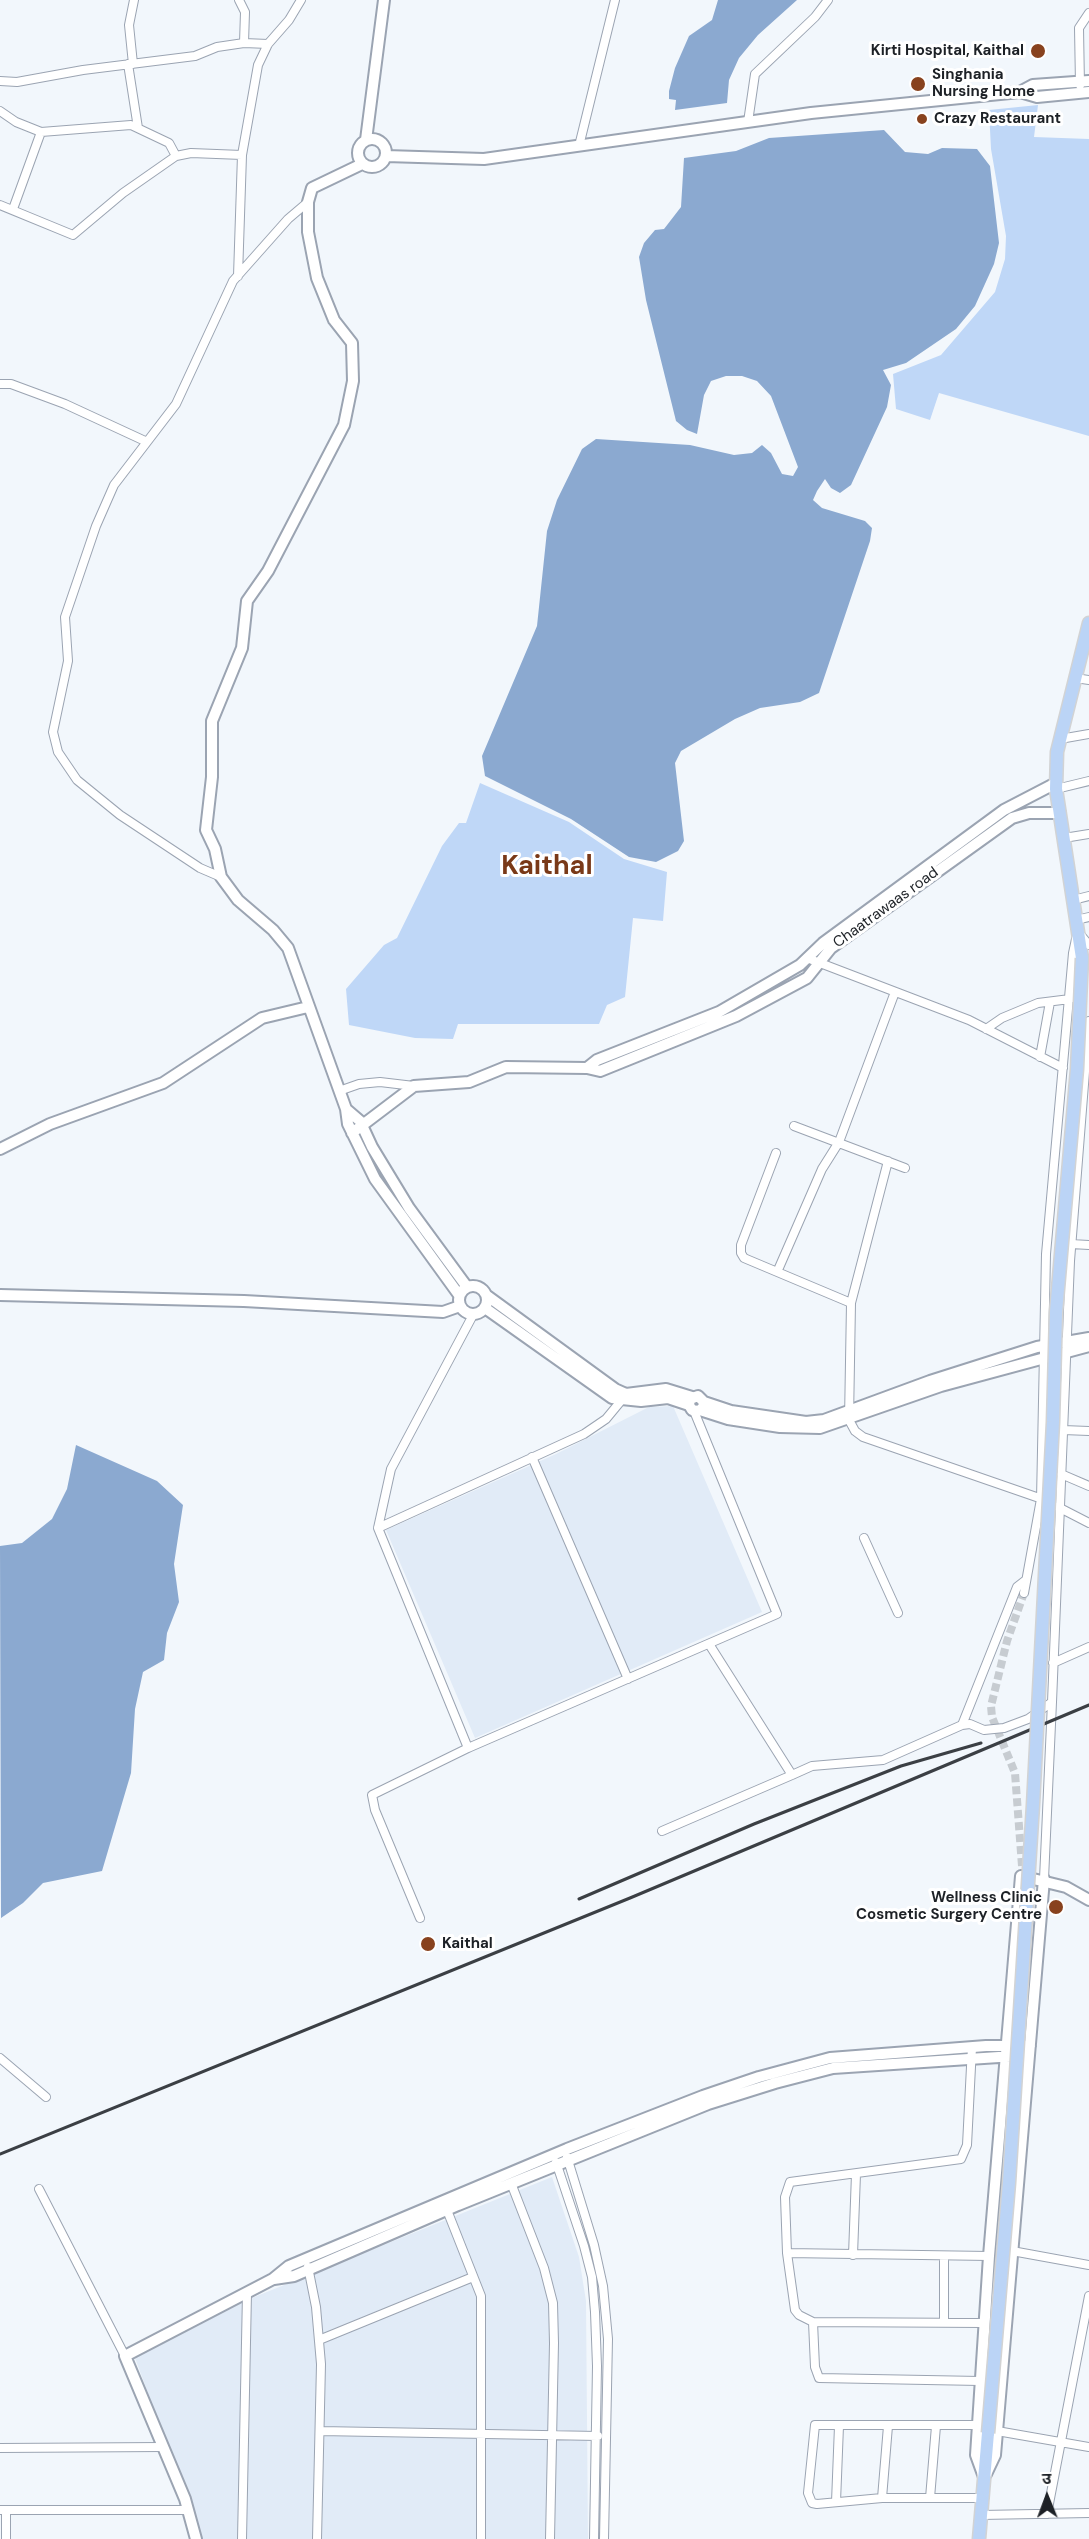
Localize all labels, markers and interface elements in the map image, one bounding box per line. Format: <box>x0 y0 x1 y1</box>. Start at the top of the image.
place label: Kirti Hospital, Kaithal <box>871 42 1024 60</box>
marker: Kirti Hospital, Kaithal <box>1029 42 1047 60</box>
place label: Singhania Nursing Home <box>932 66 1035 101</box>
marker: Singhania Nursing Home <box>909 75 927 93</box>
place label: Crazy Restaurant <box>934 110 1061 128</box>
marker: Crazy Restaurant <box>915 112 929 126</box>
district label: Kaithal <box>501 851 593 883</box>
street label: Chaatrawaas road <box>830 864 942 952</box>
place label: Wellness Clinic Cosmetic Surgery Centre <box>856 1889 1042 1924</box>
marker: Wellness Clinic Cosmetic Surgery Centre <box>1047 1898 1065 1916</box>
marker: Kaithal <box>419 1935 437 1953</box>
place label: Kaithal <box>442 1935 493 1953</box>
north arrow <box>1017 2467 1077 2527</box>
text: उ <box>1042 2468 1052 2489</box>

